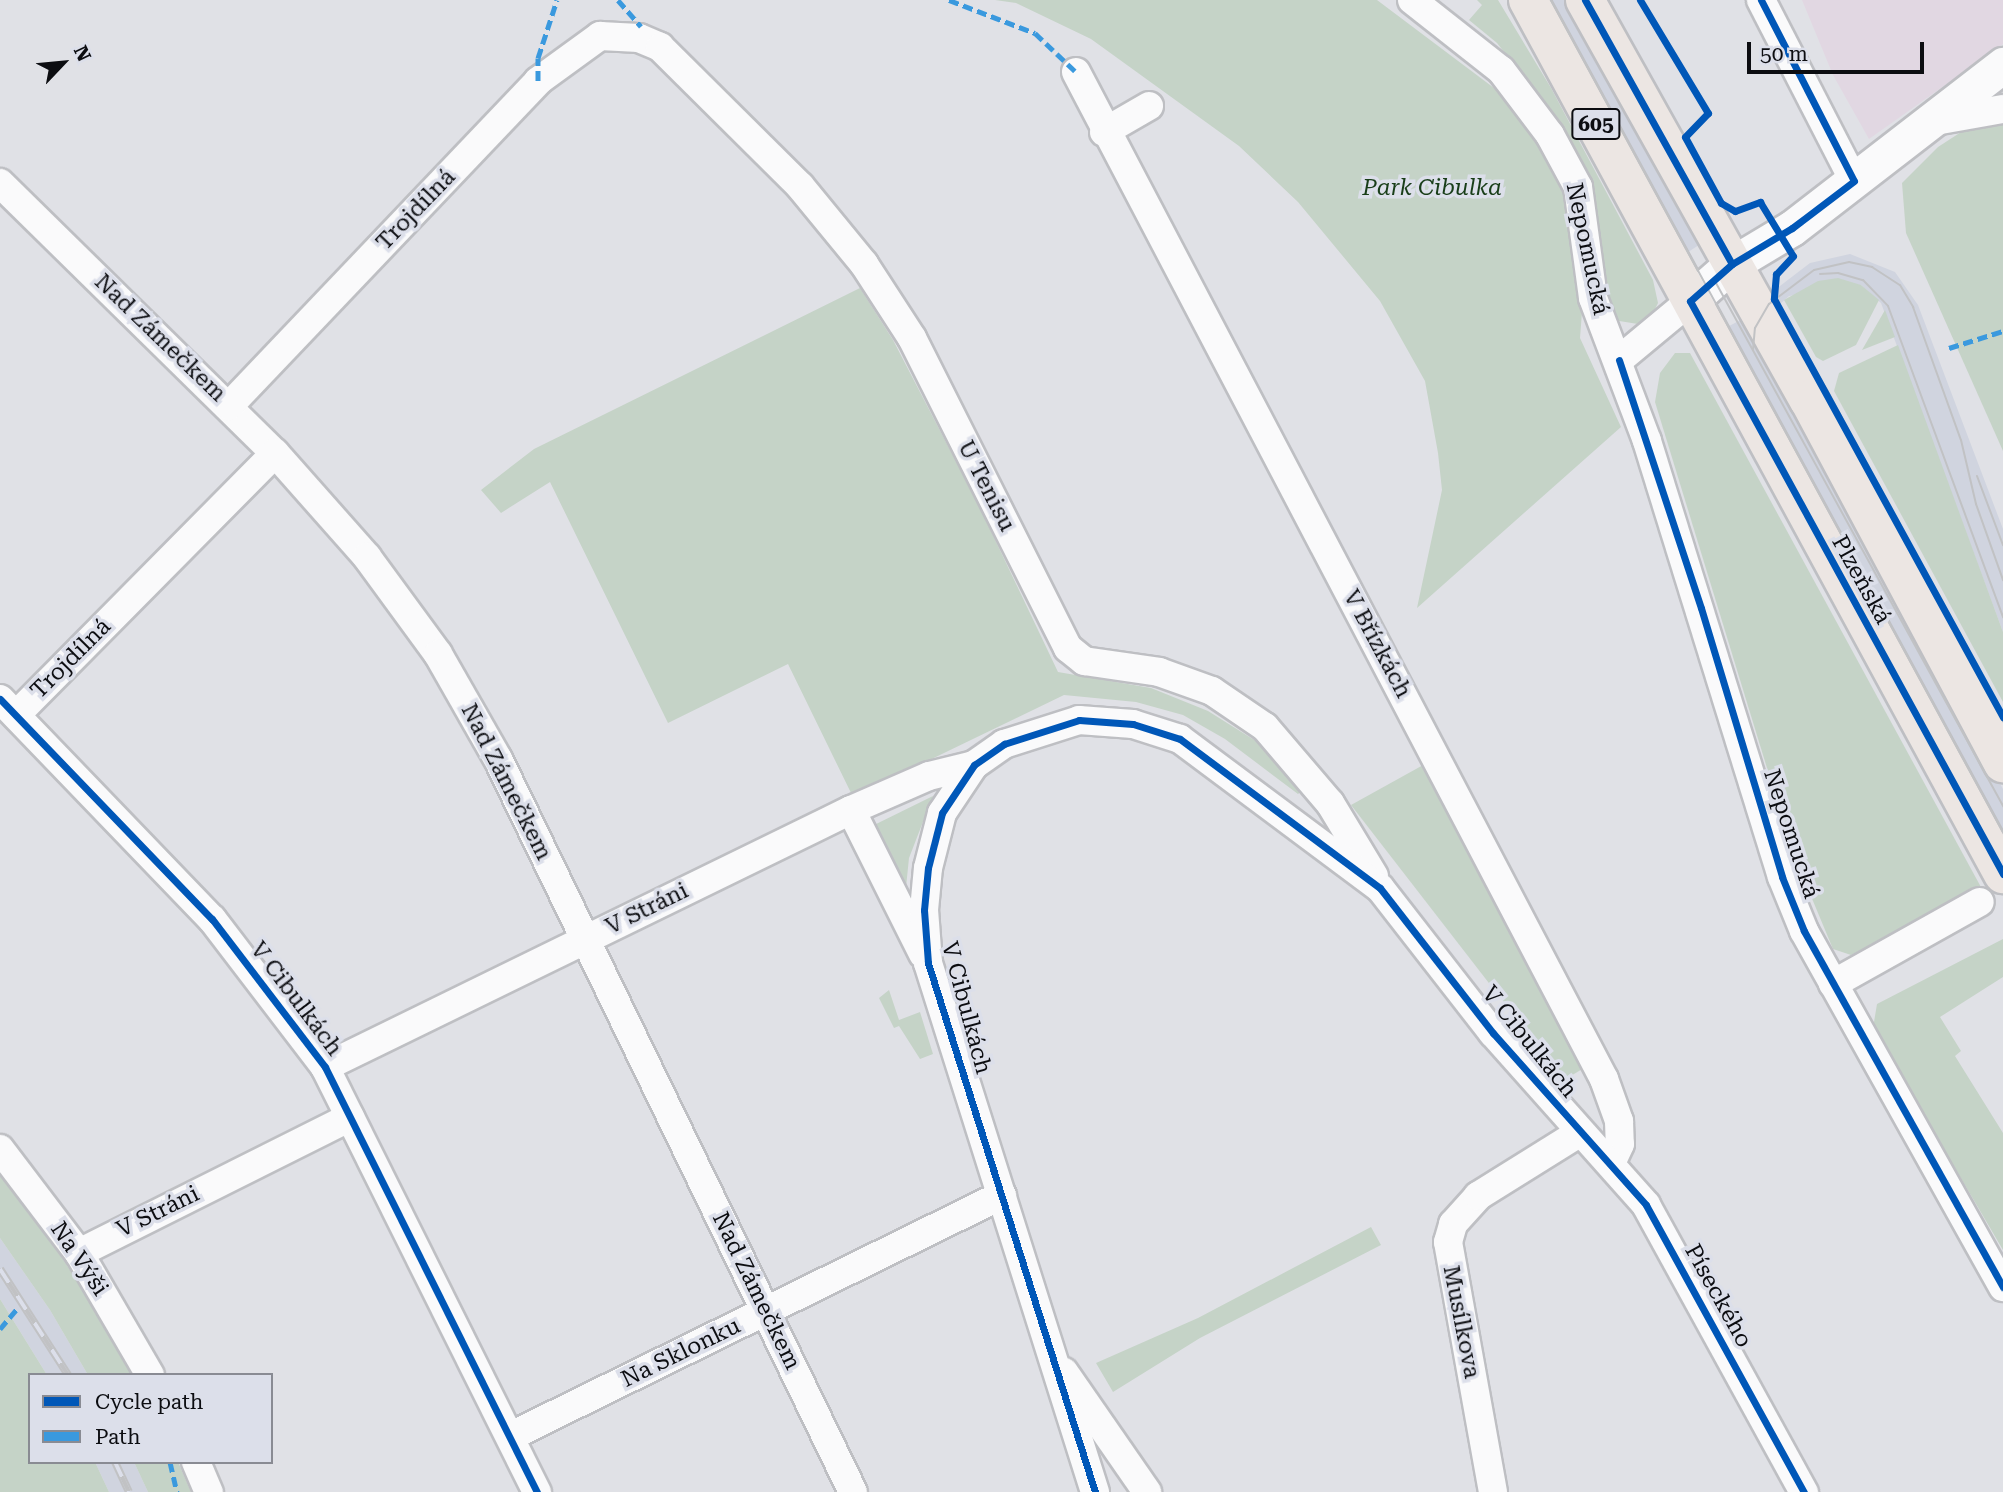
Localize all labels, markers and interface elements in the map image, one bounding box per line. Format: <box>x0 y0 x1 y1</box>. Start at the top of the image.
north arrow <box>28 28 98 98</box>
scale bar <box>1751 28 1928 72</box>
text: N <box>69 42 96 65</box>
text: 50 m <box>1760 42 1808 66</box>
road number: 605 <box>1570 106 1622 142</box>
street label: Trojdílná <box>371 164 461 256</box>
park label: Park Cibulka <box>1362 174 1502 202</box>
street label: Nepomucká <box>1560 181 1614 317</box>
street label: Nad Zámečkem <box>89 268 231 408</box>
street label: U Tenisu <box>951 436 1021 536</box>
street label: Plzeňská <box>1825 531 1897 629</box>
street label: V Břízkách <box>1337 585 1417 703</box>
street label: Trojdílná <box>25 613 117 705</box>
street label: Nad Zámečkem <box>455 699 557 865</box>
street label: Nepomucká <box>1757 766 1825 902</box>
street label: V Stráni <box>601 877 693 941</box>
street label: V Cibulkách <box>244 936 348 1062</box>
street label: V Cibulkách <box>935 939 997 1077</box>
street label: V Cibulkách <box>1475 980 1583 1104</box>
street label: V Stráni <box>112 1180 204 1244</box>
street label: Nad Zámečkem <box>706 1208 806 1374</box>
street label: Na Výši <box>44 1217 114 1301</box>
street label: Píseckého <box>1678 1239 1758 1353</box>
street label: Musílkova <box>1437 1263 1485 1381</box>
street label: Na Sklonku <box>617 1312 745 1394</box>
legend <box>28 1373 273 1464</box>
text: Cycle path <box>95 1390 203 1414</box>
text: Path <box>95 1425 141 1449</box>

